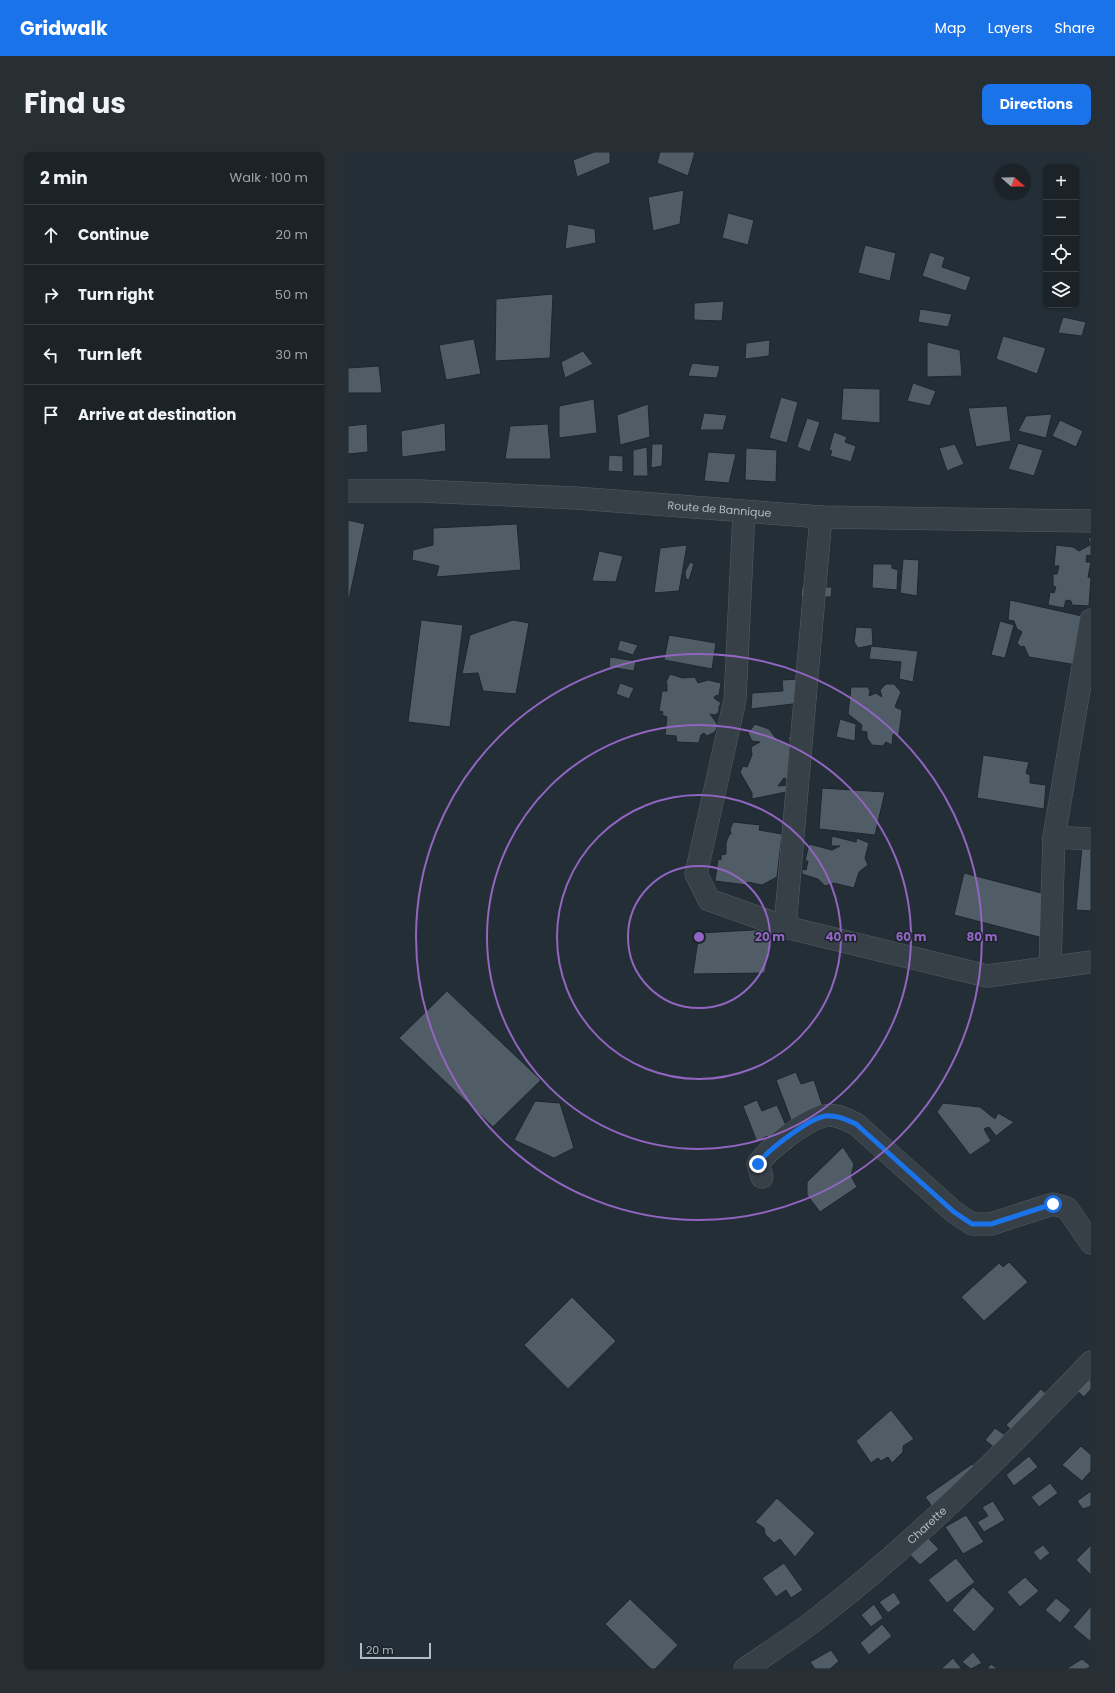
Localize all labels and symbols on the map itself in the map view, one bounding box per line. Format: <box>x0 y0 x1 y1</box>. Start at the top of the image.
north arrow <box>995 164 1031 200</box>
street label: Route de Bannique <box>667 497 772 521</box>
text: 20 m <box>755 928 785 945</box>
text: 40 m <box>825 928 857 945</box>
text: 60 m <box>896 928 927 945</box>
text: 80 m <box>967 928 998 945</box>
centre of rings <box>692 930 706 944</box>
route end <box>749 1155 767 1173</box>
route start <box>1044 1195 1062 1213</box>
street label: Charette <box>903 1503 950 1548</box>
scale bar <box>360 1641 431 1660</box>

